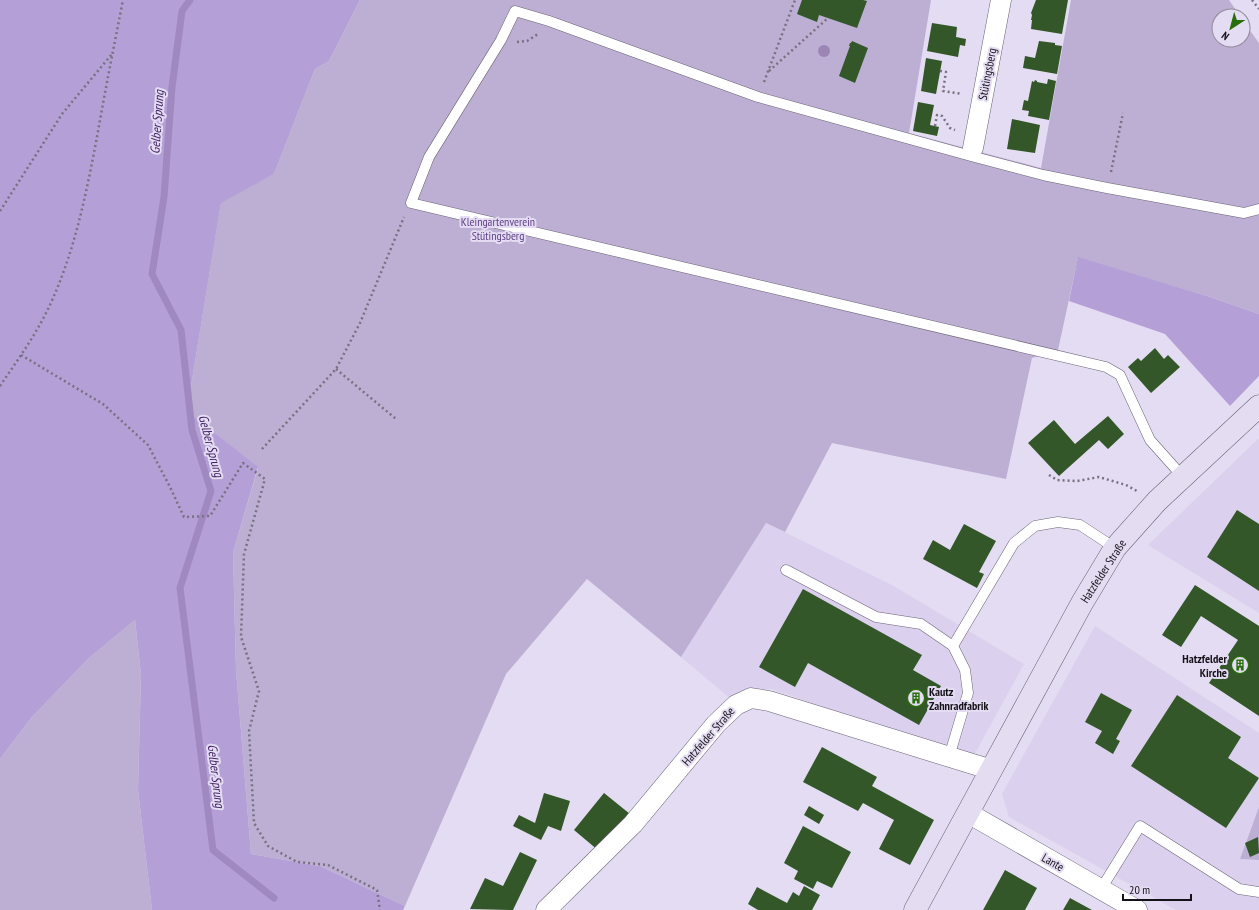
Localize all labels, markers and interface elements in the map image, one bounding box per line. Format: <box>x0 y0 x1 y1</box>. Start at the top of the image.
north arrow <box>1211 8 1251 48</box>
text: N <box>1219 29 1232 44</box>
street label: Stütingsberg <box>975 47 999 101</box>
water label: Gelber Sprung <box>146 88 168 154</box>
park label: Kleingartenverein Stütingsberg <box>461 214 535 243</box>
water label: Gelber Sprung <box>195 413 228 480</box>
street label: Hatzfelder Straße <box>1077 536 1129 606</box>
place label: Hatzfelder Kirche <box>1182 651 1227 680</box>
building icon: Hatzfelder Kirche <box>1230 655 1250 675</box>
place label: Kautz Zahnradfabrik <box>929 684 989 713</box>
building icon: Kautz Zahnradfabrik <box>906 688 926 708</box>
street label: Hatzfelder Straße <box>678 704 738 768</box>
water label: Gelber Sprung <box>204 743 228 810</box>
street label: Lante <box>1039 850 1067 874</box>
scale bar <box>1123 876 1191 902</box>
text: 20 m <box>1129 882 1150 897</box>

